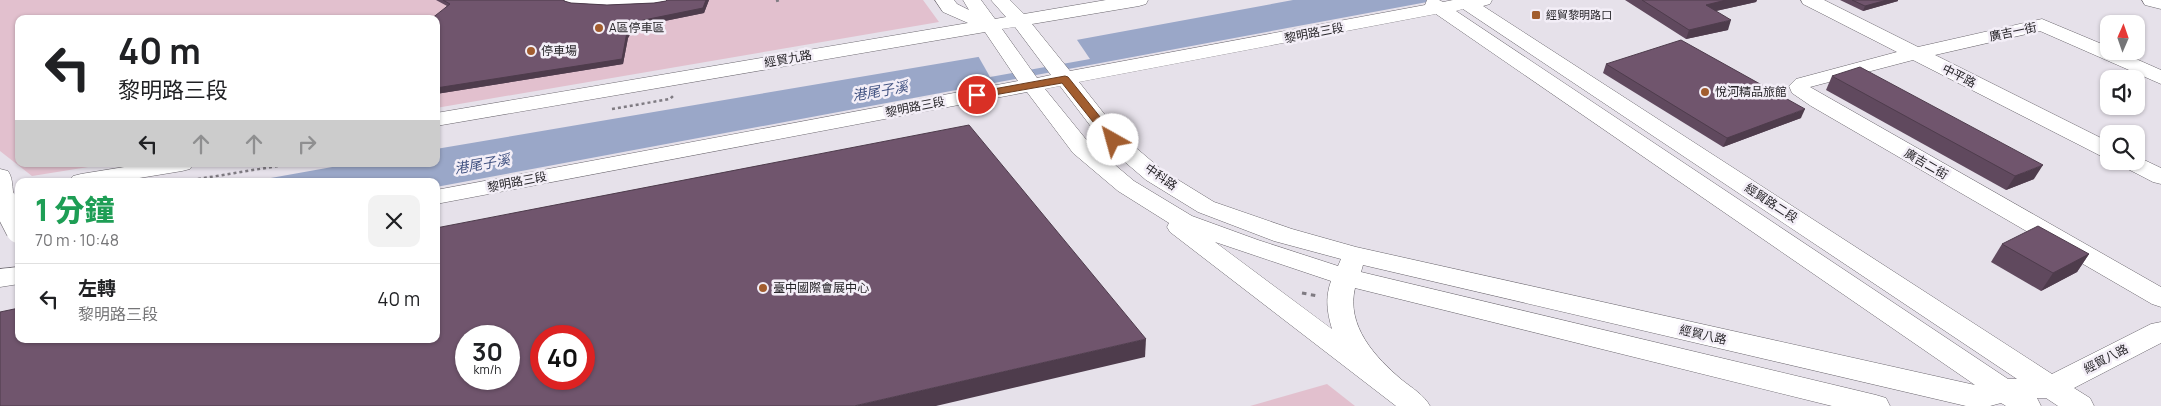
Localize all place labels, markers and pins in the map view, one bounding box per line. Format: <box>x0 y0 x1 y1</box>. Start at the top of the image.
place label: 經貿黎明路口 <box>1546 7 1612 22</box>
marker: 經貿黎明路口 <box>1530 9 1542 21</box>
place label: A區停車區 <box>609 19 665 36</box>
marker: A區停車區 <box>593 22 605 34</box>
place label: 停車場 <box>541 42 577 59</box>
marker: 停車場 <box>525 45 537 57</box>
pin <box>956 74 998 116</box>
place label: 悅河精品旅館 <box>1715 83 1787 100</box>
marker: 悅河精品旅館 <box>1699 86 1711 98</box>
place label: 臺中國際會展中心 <box>773 279 869 296</box>
marker: 臺中國際會展中心 <box>757 282 769 294</box>

